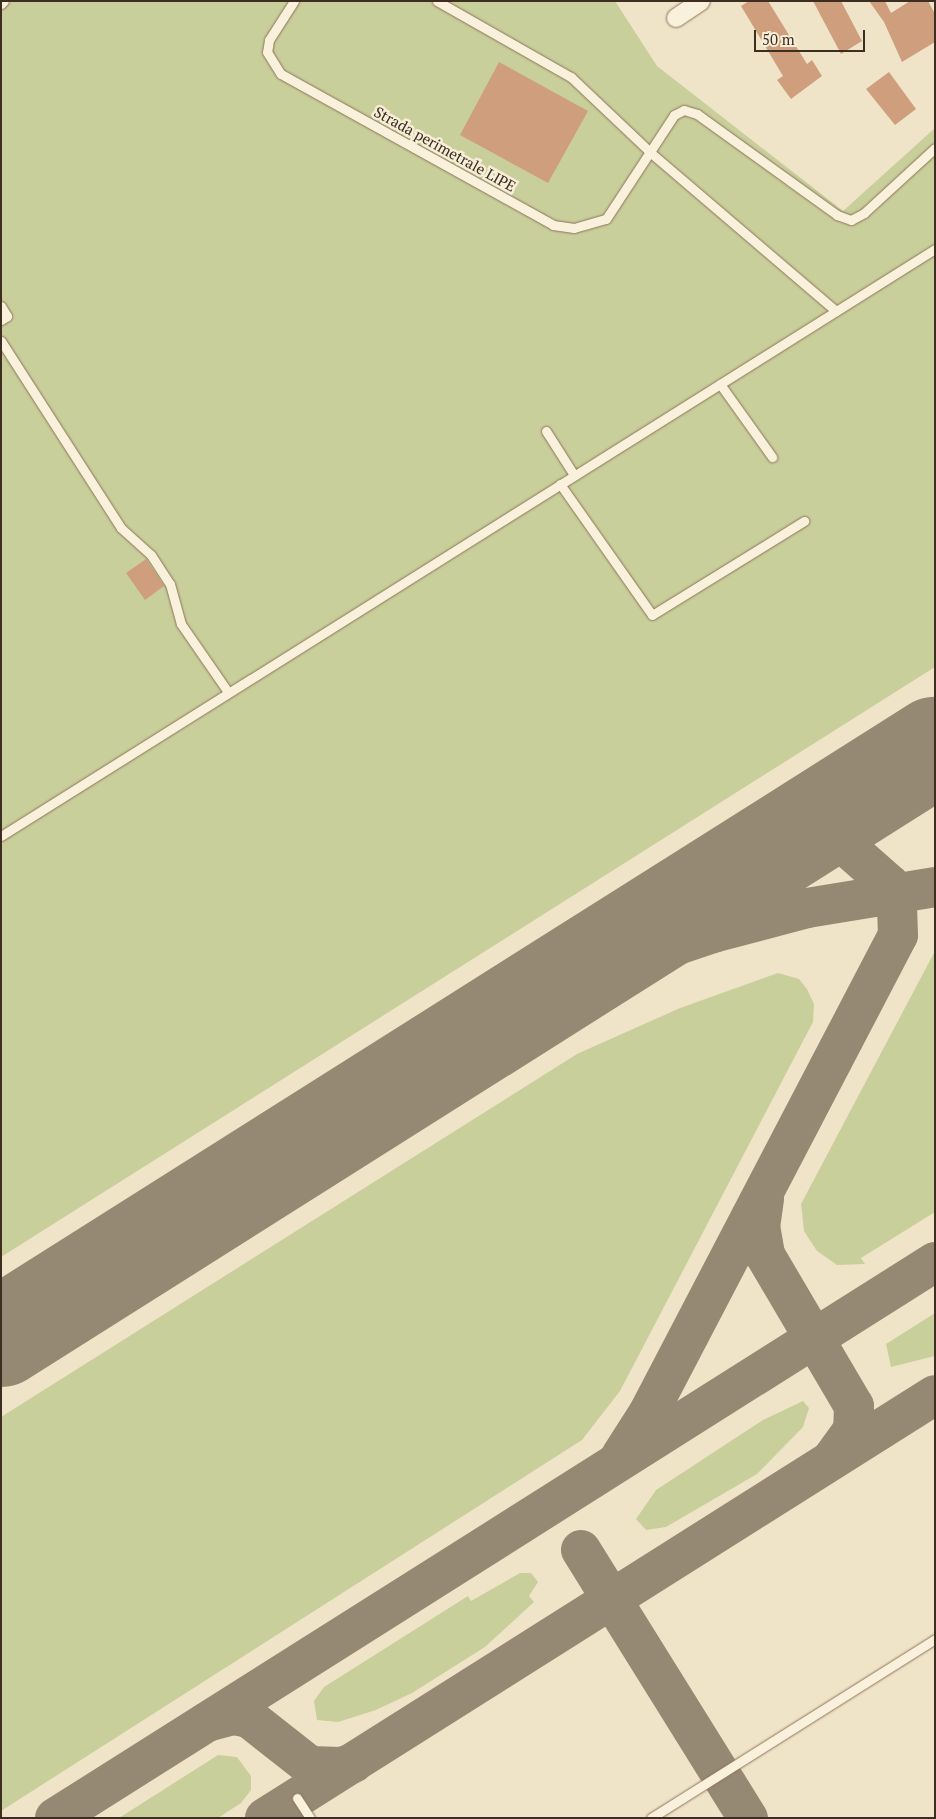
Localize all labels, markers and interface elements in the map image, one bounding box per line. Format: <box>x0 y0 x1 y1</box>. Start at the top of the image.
scale bar <box>756 20 867 52</box>
text: 50 m <box>762 29 795 49</box>
street label: Strada perimetrale LIPE <box>371 103 519 195</box>

